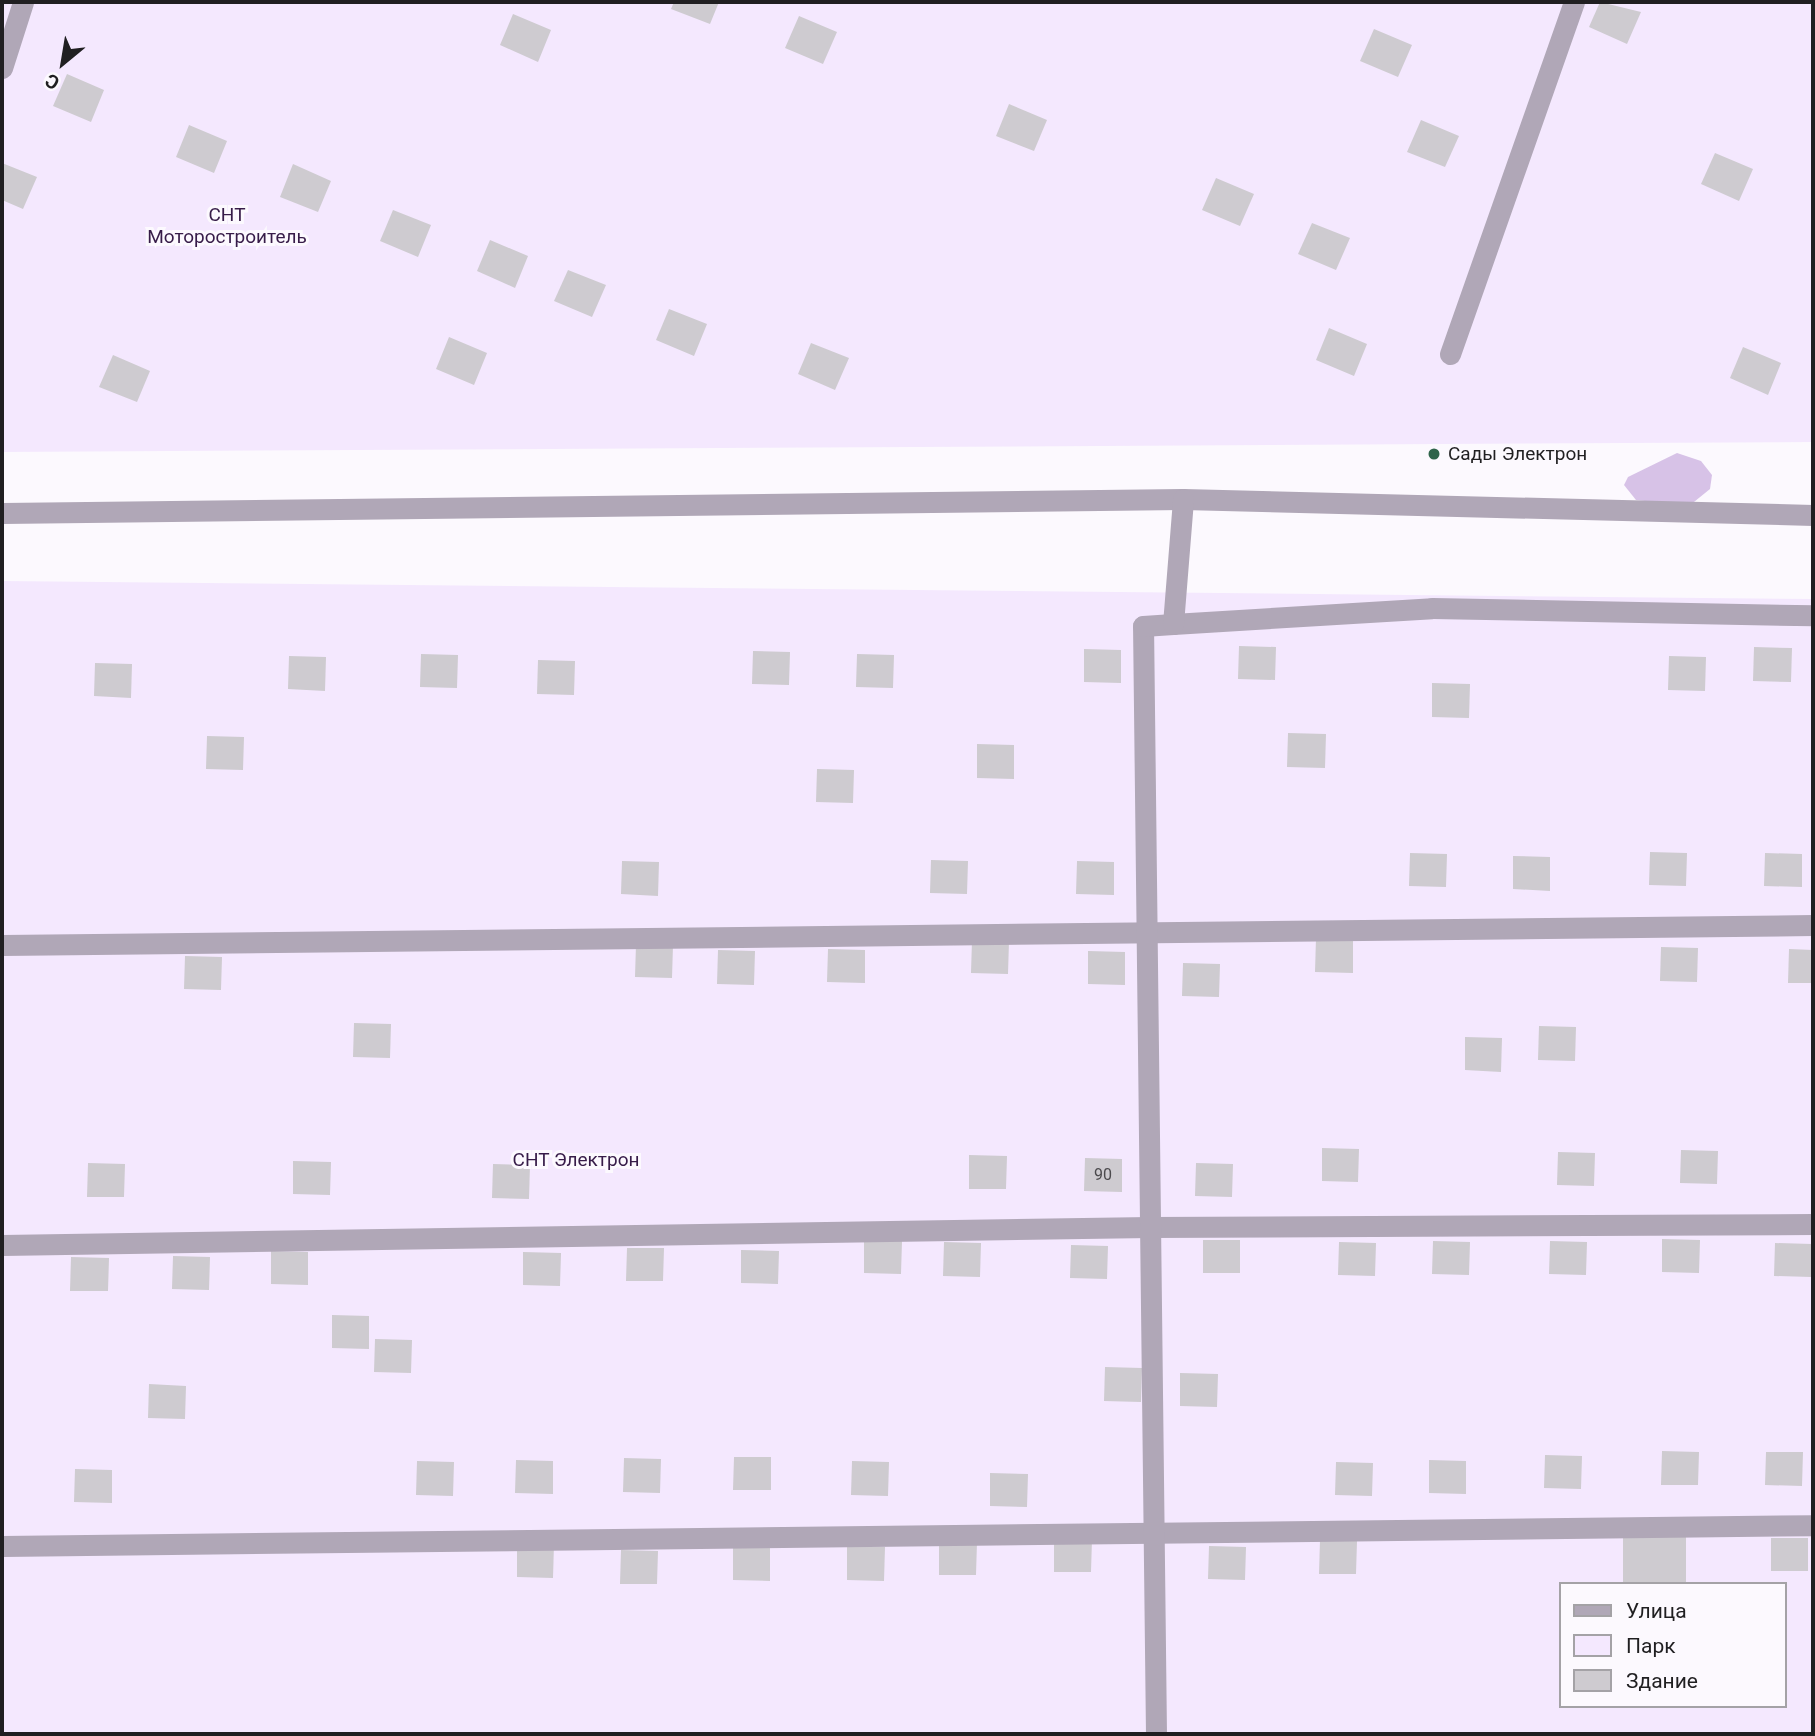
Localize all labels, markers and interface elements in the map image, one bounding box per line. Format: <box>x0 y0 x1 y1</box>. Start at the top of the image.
north arrow <box>28 28 98 98</box>
text: С <box>41 69 63 95</box>
park label: СНТ Моторостроитель <box>147 204 307 248</box>
place label: Сады Электрон <box>1448 443 1587 465</box>
marker: Сады Электрон <box>1426 446 1442 462</box>
park label: СНТ Электрон <box>512 1149 640 1171</box>
house number: 90 <box>1094 1165 1112 1185</box>
legend <box>1560 1582 1787 1708</box>
text: Улица <box>1626 1599 1687 1623</box>
text: Парк <box>1626 1634 1676 1658</box>
text: Здание <box>1626 1669 1698 1693</box>

